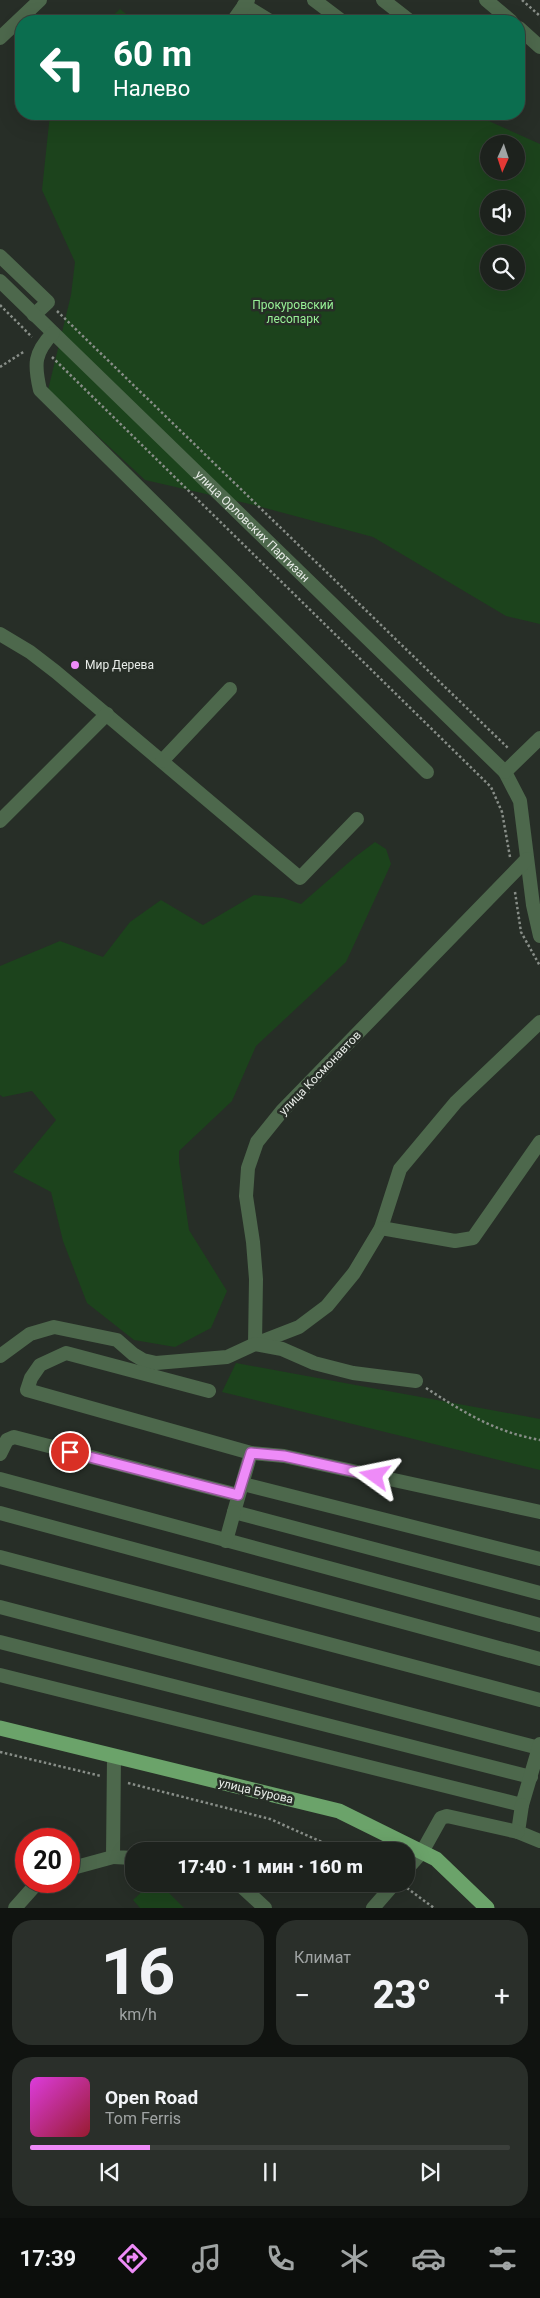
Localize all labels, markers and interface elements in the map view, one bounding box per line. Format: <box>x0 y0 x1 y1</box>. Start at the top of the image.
text: 60 m <box>113 34 192 75</box>
icon: left <box>30 35 95 100</box>
text: Налево <box>113 76 190 101</box>
north arrow <box>480 135 525 180</box>
map controls <box>480 135 525 290</box>
button: sound <box>480 190 525 235</box>
button: search <box>480 245 525 290</box>
park label: Прокуровский лесопарк <box>252 298 334 326</box>
street label: улица Орловских Партизан <box>192 468 312 585</box>
place label: Мир Дерева <box>85 658 154 672</box>
marker: Мир Дерева <box>69 659 81 671</box>
street label: улица Космонавтов <box>276 1028 364 1118</box>
pin <box>49 1431 91 1473</box>
icon: arrive <box>56 1438 84 1466</box>
position arrow <box>348 1449 400 1501</box>
street label: улица Бурова <box>217 1776 295 1806</box>
speed limit sign: 20 <box>15 1828 80 1893</box>
text: 17:40 · 1 мин · 160 m <box>177 1855 363 1878</box>
text: 16 <box>101 1934 175 2010</box>
text: Климат <box>294 1948 351 1967</box>
text: 23° <box>373 1973 431 2017</box>
text: − <box>294 1979 310 2012</box>
text: + <box>494 1979 510 2012</box>
text: km/h <box>119 2005 157 2024</box>
text: Open Road <box>105 2086 198 2109</box>
text: Tom Ferris <box>105 2109 181 2128</box>
icon: previous <box>96 2158 124 2186</box>
icon: pause <box>256 2158 284 2186</box>
icon: next <box>416 2158 444 2186</box>
icon: directions <box>115 2241 150 2276</box>
icon: music <box>189 2241 224 2276</box>
icon: phone <box>263 2241 298 2276</box>
icon: climate <box>337 2241 372 2276</box>
icon: car <box>411 2241 446 2276</box>
icon: filters <box>485 2241 520 2276</box>
text: 17:39 <box>20 2246 76 2271</box>

